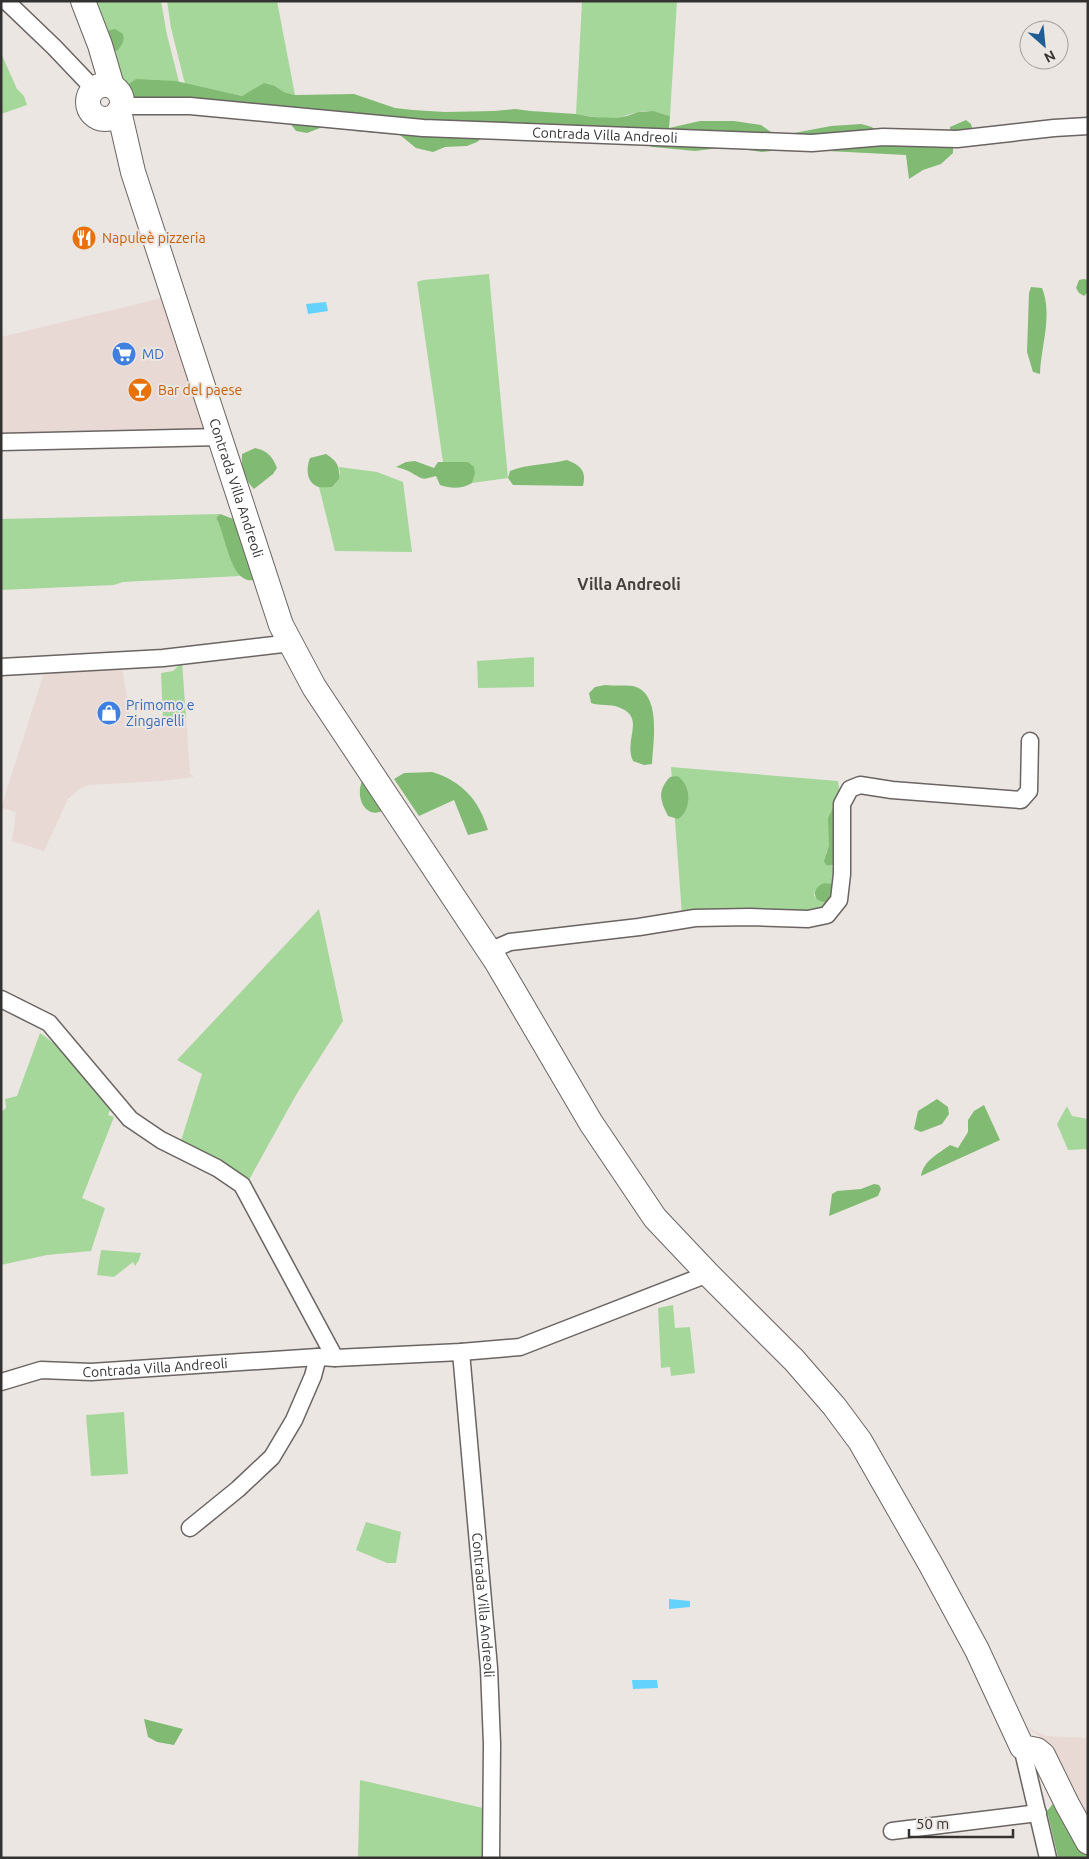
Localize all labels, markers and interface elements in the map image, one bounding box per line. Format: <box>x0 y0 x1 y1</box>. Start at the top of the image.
north arrow <box>1019 20 1069 70</box>
text: N <box>1042 47 1058 66</box>
street label: Contrada Villa Andreoli <box>532 124 678 146</box>
restaurant icon: Napuleè pizzeria <box>71 225 97 251</box>
place label: Napuleè pizzeria <box>102 230 206 246</box>
supermarket icon: MD <box>111 341 137 367</box>
place label: MD <box>142 346 164 362</box>
bar icon: Bar del paese <box>127 377 153 403</box>
place label: Bar del paese <box>158 382 242 398</box>
street label: Contrada Villa Andreoli <box>206 416 266 560</box>
district label: Villa Andreoli <box>577 575 681 593</box>
place label: Primomo e Zingarelli <box>126 697 195 729</box>
shop icon: Primomo e Zingarelli <box>96 700 122 726</box>
street label: Contrada Villa Andreoli <box>82 1355 228 1380</box>
street label: Contrada Villa Andreoli <box>469 1532 497 1678</box>
scale bar <box>909 1806 1013 1838</box>
text: 50 m <box>916 1815 949 1832</box>

